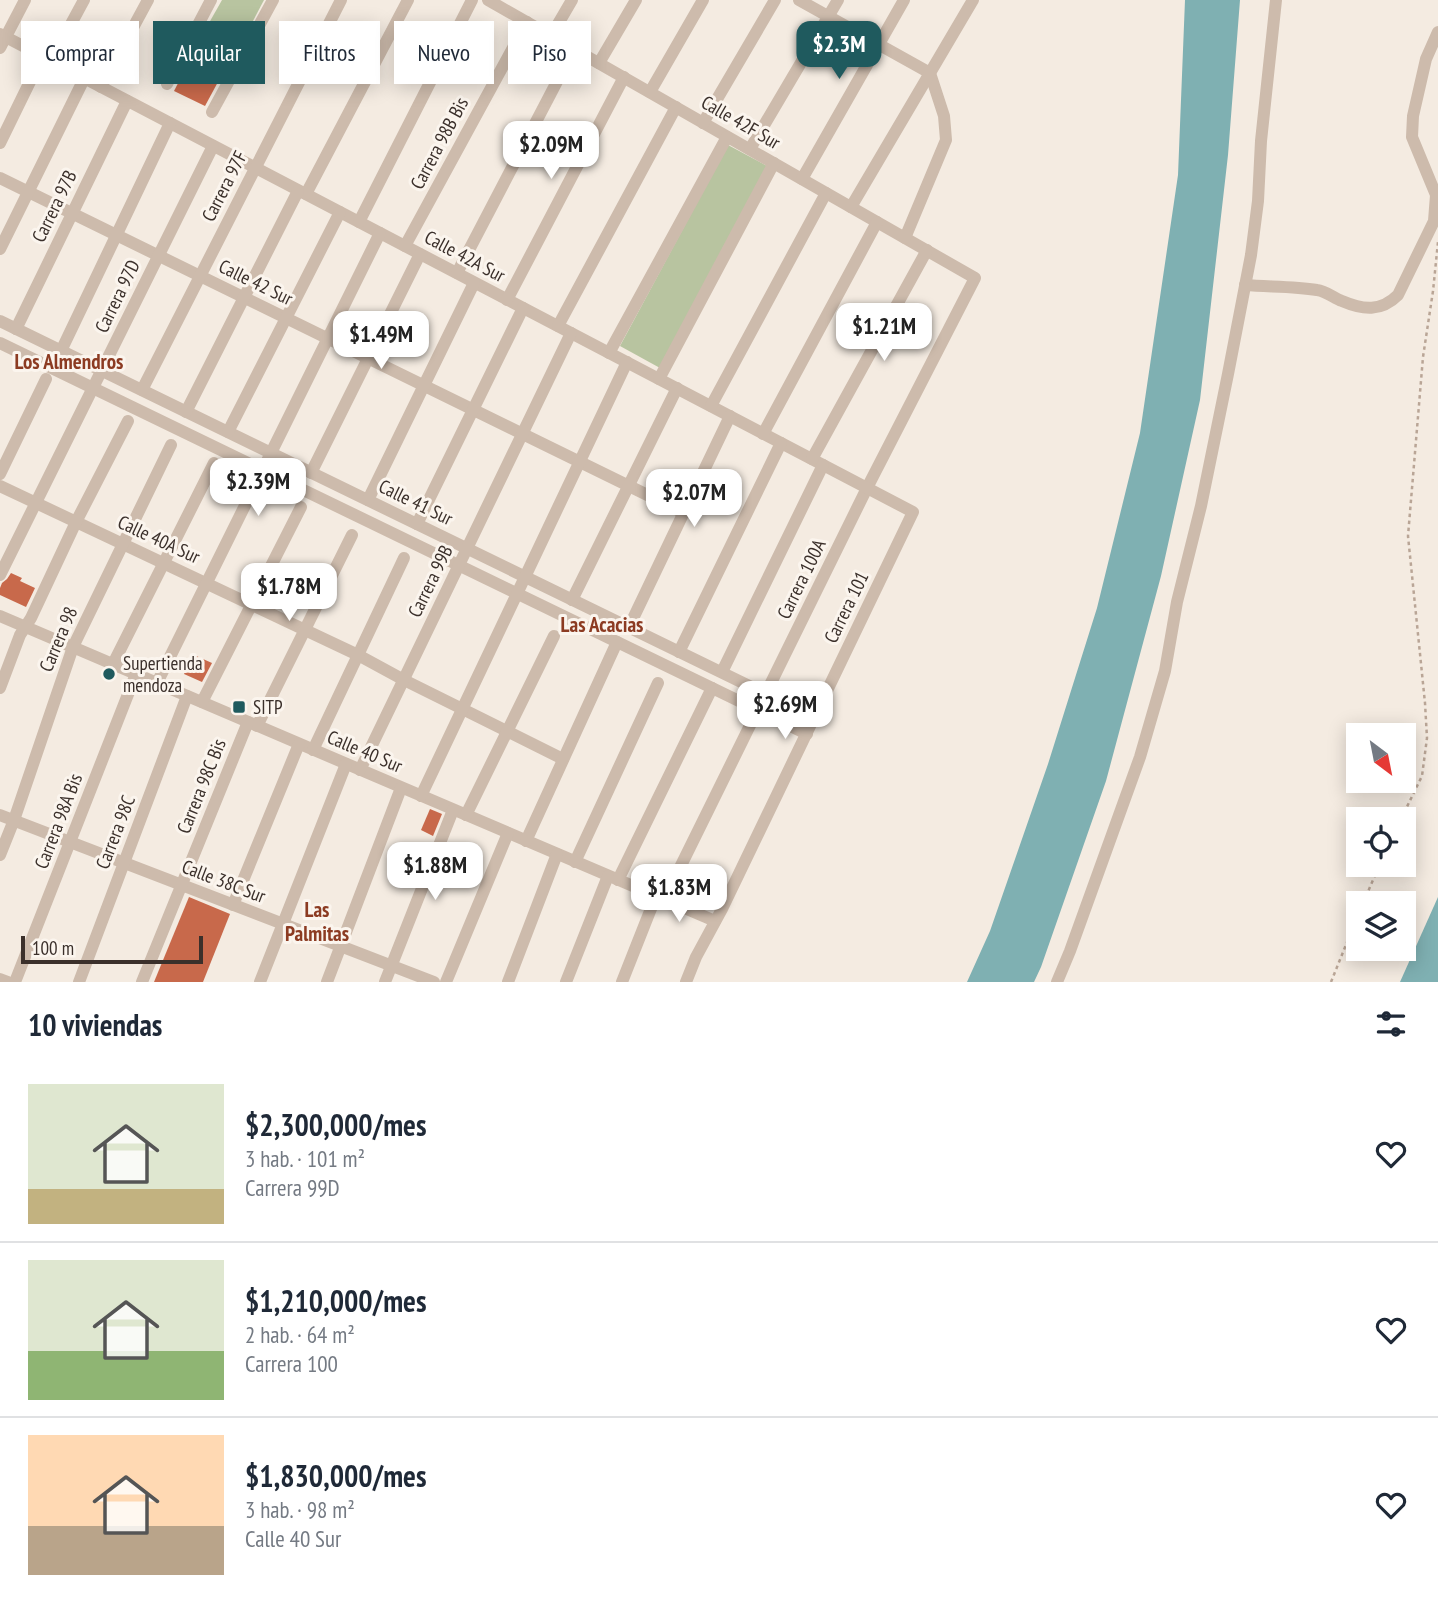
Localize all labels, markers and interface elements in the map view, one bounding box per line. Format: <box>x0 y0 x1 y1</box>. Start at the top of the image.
chip: Comprar <box>21 21 139 84</box>
chip: Alquilar <box>153 21 265 84</box>
chip: Filtros <box>279 21 380 84</box>
chip: Nuevo <box>394 21 494 84</box>
chip: Piso <box>508 21 591 84</box>
pin: $2.3M <box>790 22 888 81</box>
text: $2.3M <box>812 29 866 58</box>
street label: Calle 42F Sur <box>697 90 786 155</box>
street label: Carrera 98B Bis <box>405 93 473 193</box>
pin: $2.09M <box>494 122 608 181</box>
text: $2.09M <box>519 129 583 158</box>
street label: Carrera 97F <box>196 147 252 225</box>
street label: Carrera 97B <box>26 166 82 246</box>
street label: Calle 42A Sur <box>421 225 510 288</box>
street label: Calle 42 Sur <box>215 254 298 311</box>
street label: Carrera 97D <box>89 256 145 336</box>
pin: $1.21M <box>827 304 941 363</box>
text: $1.21M <box>852 311 916 340</box>
pin: $1.49M <box>324 312 438 371</box>
text: $1.49M <box>349 319 413 348</box>
district label: Los Almendros <box>15 348 123 375</box>
pin: $2.39M <box>201 458 315 518</box>
text: $2.39M <box>226 466 290 495</box>
pin: $2.07M <box>637 470 751 529</box>
street label: Calle 41 Sur <box>375 474 458 531</box>
text: $2.07M <box>662 477 726 506</box>
street label: Calle 40A Sur <box>114 510 205 569</box>
street label: Carrera 100A <box>771 535 831 623</box>
street label: Carrera 99B <box>402 541 458 621</box>
pin: $1.78M <box>232 564 346 623</box>
street label: Carrera 101 <box>818 567 874 647</box>
text: $1.78M <box>257 571 321 600</box>
street label: Carrera 98 <box>34 603 82 675</box>
district label: Las Acacias <box>561 611 643 638</box>
place label: Supertienda mendoza <box>123 651 203 697</box>
marker: Supertienda mendoza <box>101 666 117 682</box>
pin: $2.69M <box>728 682 842 741</box>
text: $2.69M <box>753 689 817 718</box>
place label: SITP <box>253 695 283 719</box>
marker: SITP <box>231 699 247 715</box>
north arrow <box>1346 723 1416 793</box>
map controls <box>1346 723 1416 961</box>
street label: Calle 40 Sur <box>324 724 407 778</box>
street label: Carrera 98C Bis <box>171 735 231 837</box>
street label: Carrera 98A Bis <box>29 770 87 872</box>
street label: Carrera 98C <box>90 792 140 872</box>
button: locate <box>1346 807 1416 877</box>
pin: $1.88M <box>378 842 492 902</box>
text: $1.88M <box>403 850 467 879</box>
street label: Calle 38C Sur <box>179 854 270 908</box>
pin: $1.83M <box>622 864 736 924</box>
text: $1.83M <box>647 872 711 901</box>
button: layers <box>1346 891 1416 961</box>
district label: Las Palmitas <box>285 896 349 947</box>
scale bar <box>21 933 203 965</box>
text: 100 m <box>32 936 74 960</box>
text: 10 viviendas <box>28 1005 162 1044</box>
icon: filters <box>1372 1005 1410 1043</box>
text: $2,300,000/mes <box>245 1105 426 1144</box>
icon: home <box>84 1112 168 1196</box>
icon: heart <box>1372 1135 1410 1173</box>
text: 3 hab. · 101 m² <box>245 1144 365 1173</box>
text: Carrera 99D <box>245 1173 340 1202</box>
text: $1,210,000/mes <box>245 1281 426 1320</box>
icon: home <box>84 1288 168 1372</box>
icon: heart <box>1372 1311 1410 1349</box>
text: 2 hab. · 64 m² <box>245 1320 355 1349</box>
text: Carrera 100 <box>245 1349 338 1378</box>
text: $1,830,000/mes <box>245 1456 426 1495</box>
icon: home <box>84 1463 168 1547</box>
icon: heart <box>1372 1486 1410 1524</box>
text: 3 hab. · 98 m² <box>245 1495 355 1524</box>
text: Calle 40 Sur <box>245 1524 341 1553</box>

